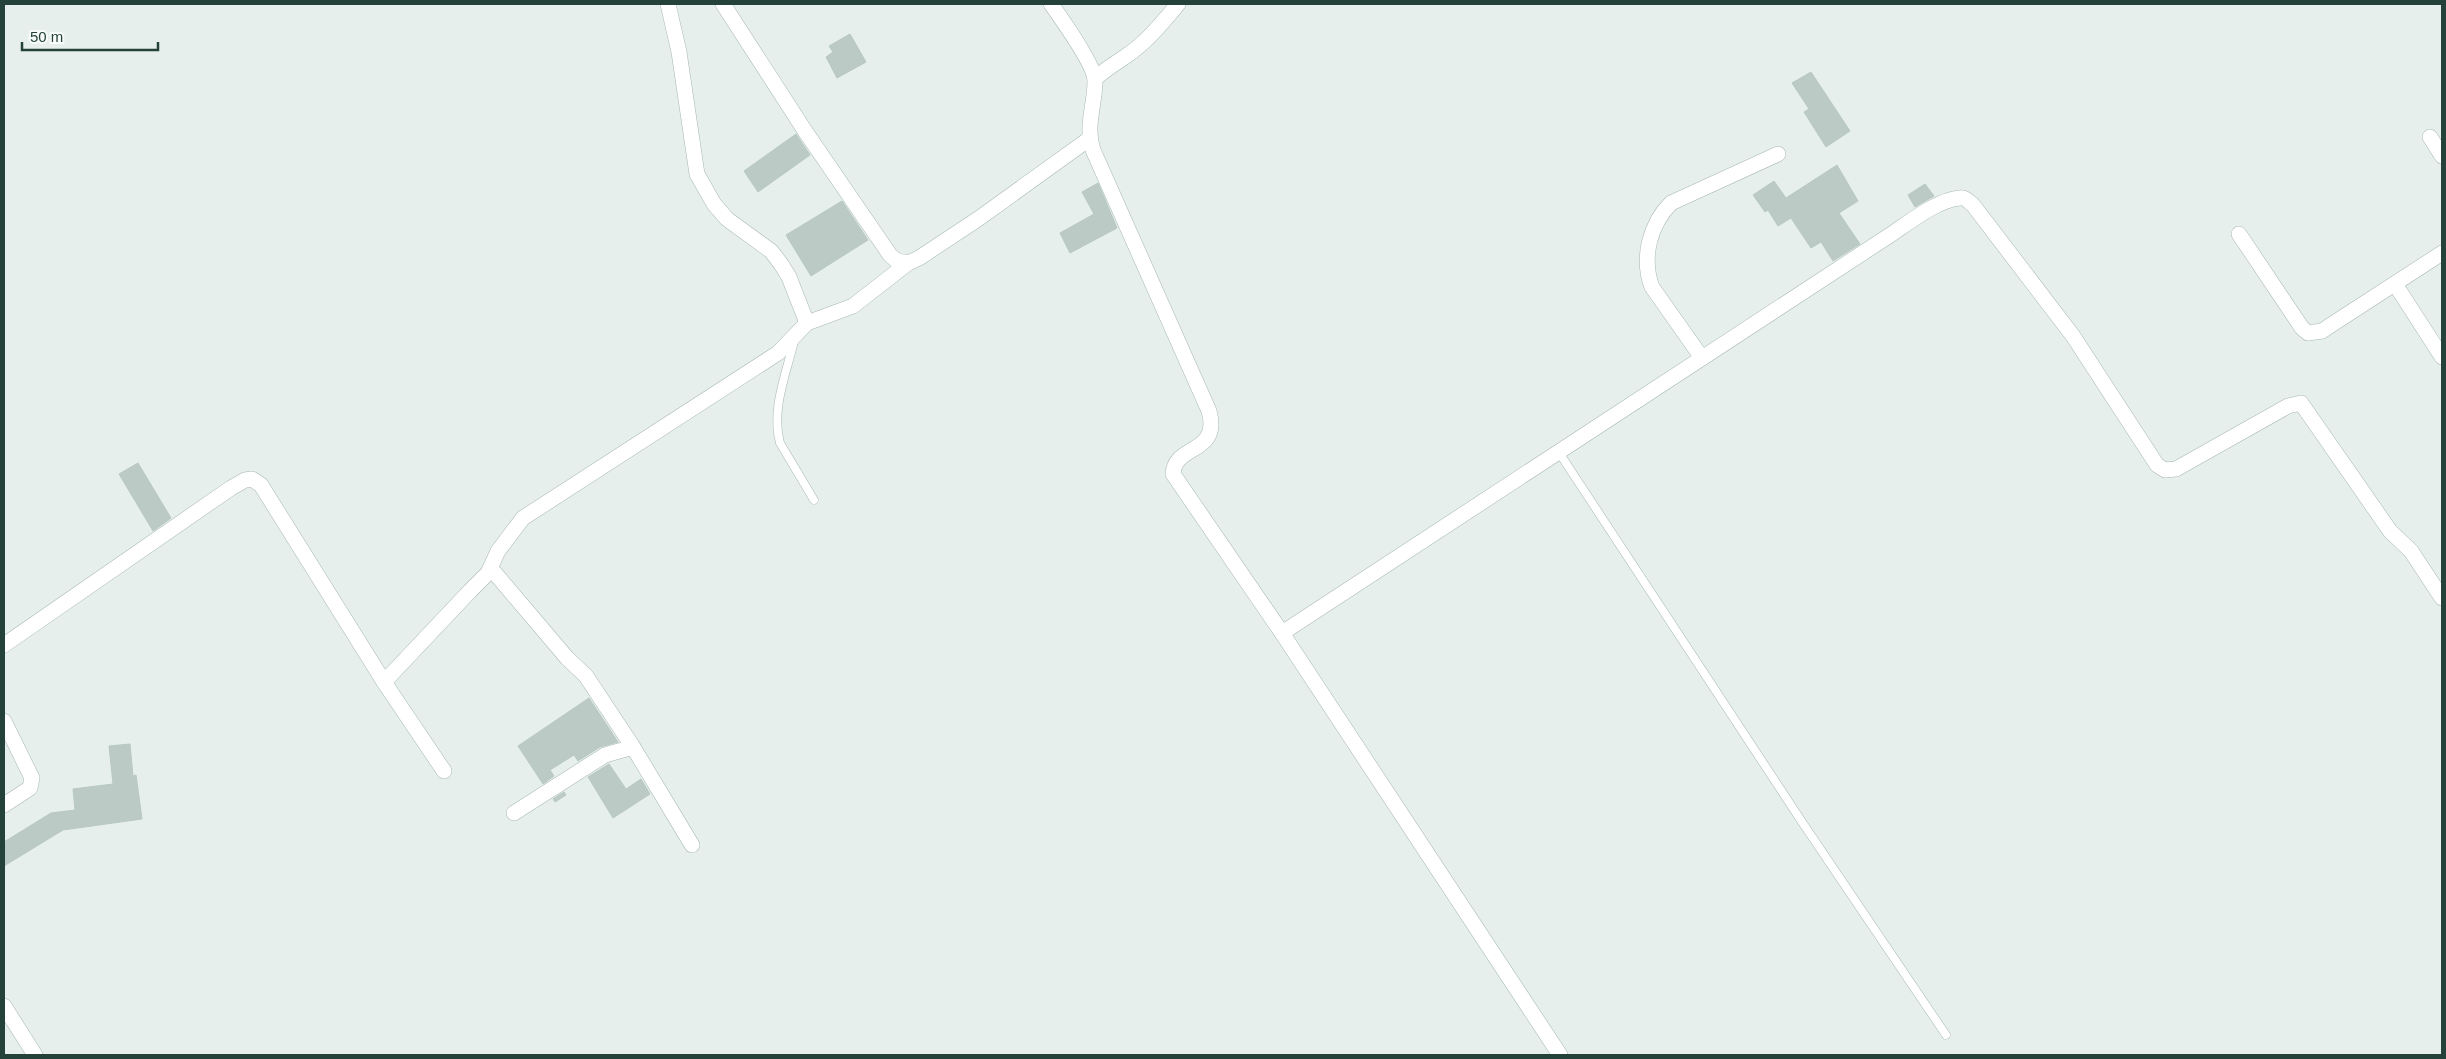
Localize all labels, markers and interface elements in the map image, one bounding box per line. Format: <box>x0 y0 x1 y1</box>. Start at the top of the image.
scale bar <box>22 20 159 52</box>
text: 50 m <box>30 28 63 45</box>

